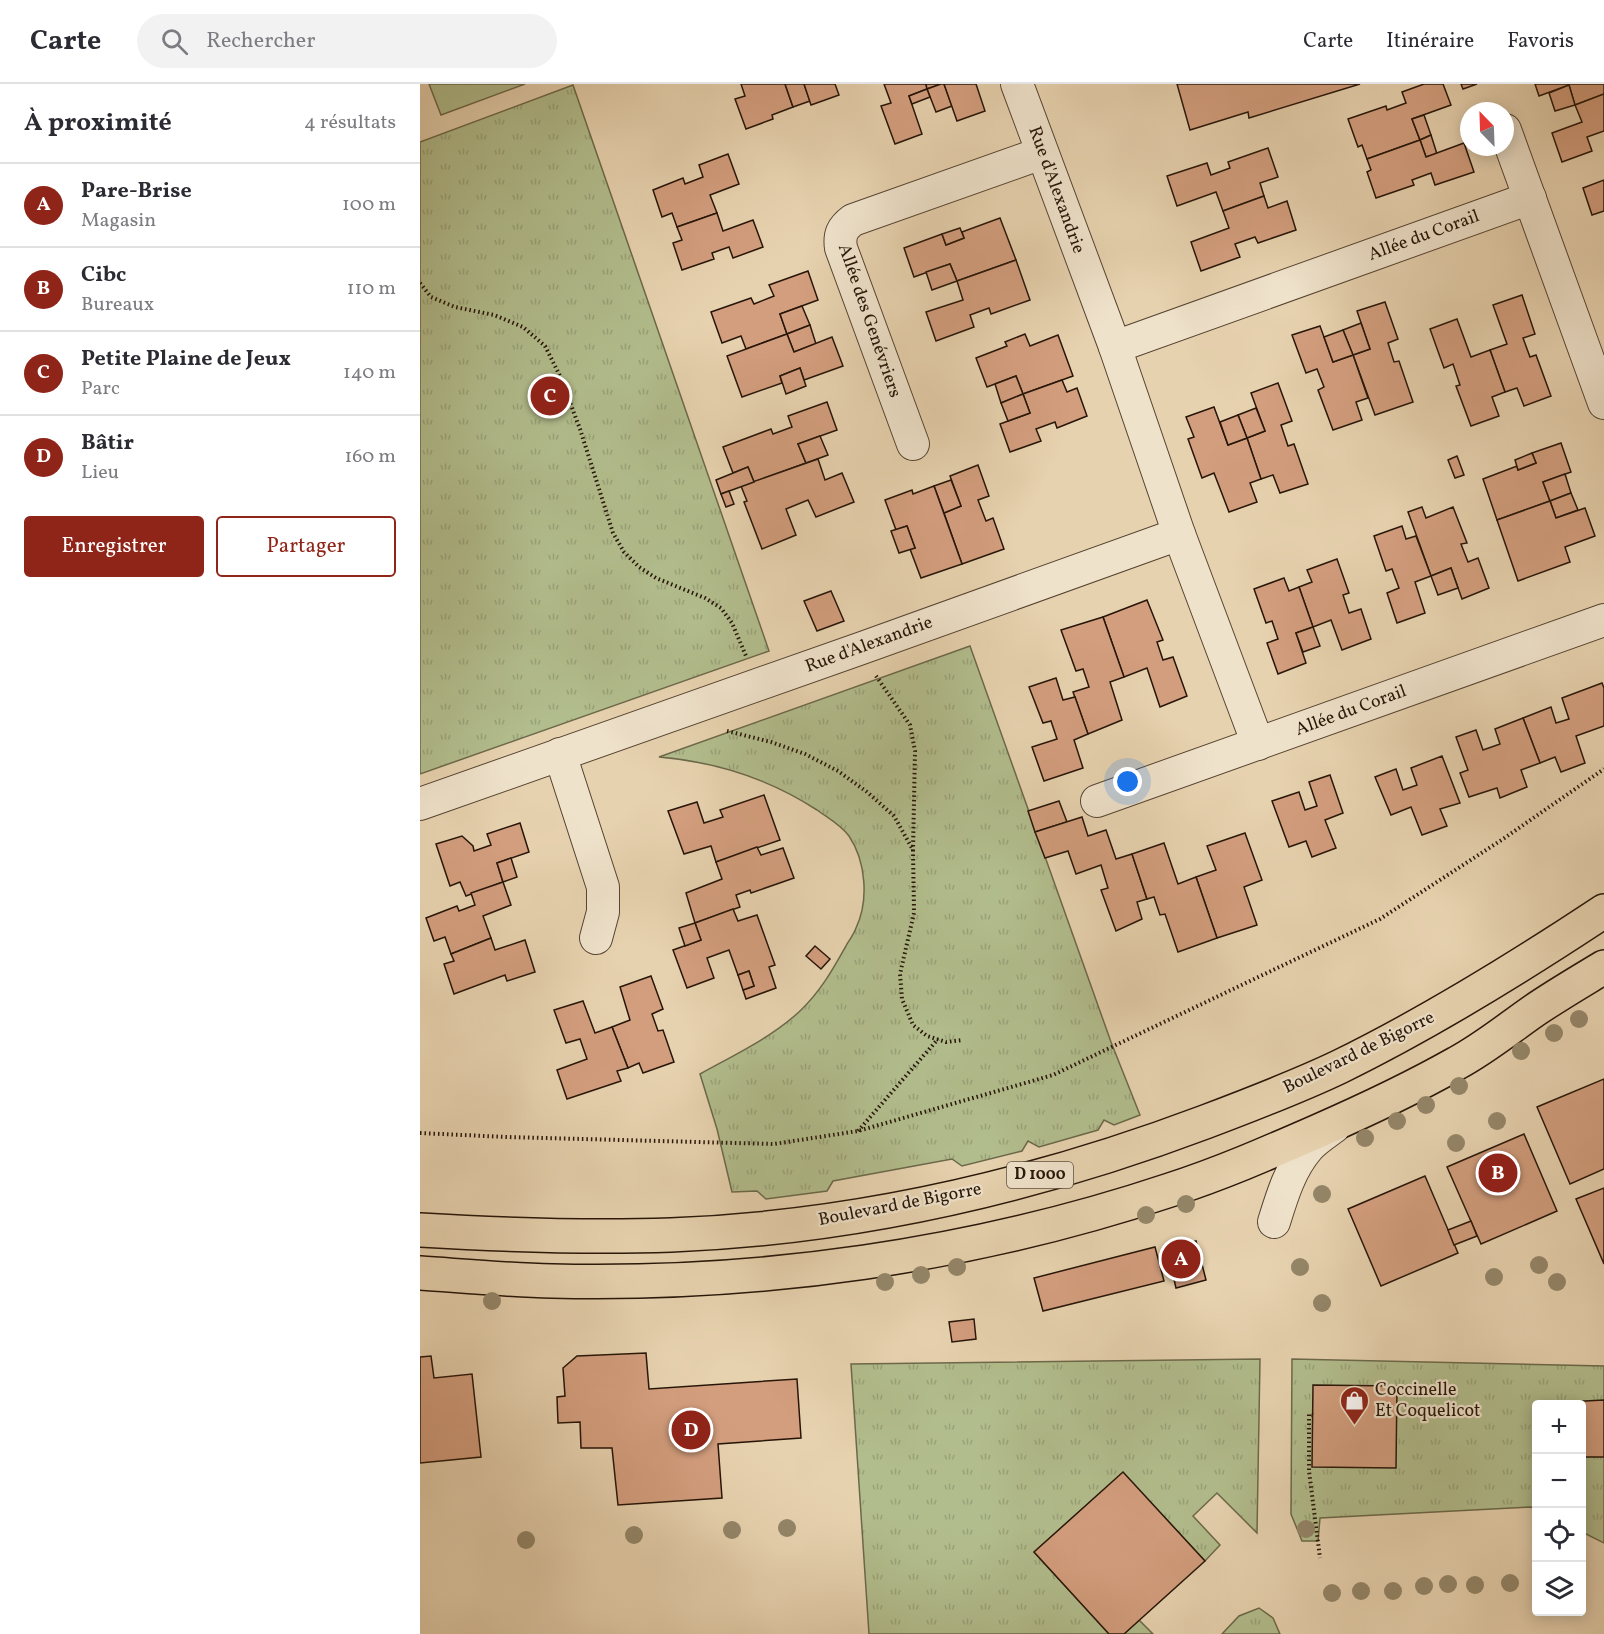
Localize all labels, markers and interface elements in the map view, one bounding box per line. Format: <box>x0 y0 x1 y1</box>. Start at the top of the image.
search box <box>137 14 557 68</box>
text: Carte <box>30 22 101 61</box>
icon: search <box>158 25 191 58</box>
text: Rechercher <box>206 26 315 57</box>
text: Carte <box>1303 27 1353 56</box>
text: Itinéraire <box>1386 27 1474 56</box>
text: Favoris <box>1507 27 1574 56</box>
north arrow <box>1460 102 1514 156</box>
text: À proximité <box>24 105 172 141</box>
text: 4 résultats <box>304 109 396 137</box>
street label: Rue d'Alexandrie <box>1021 123 1091 257</box>
text: Pare-Brise <box>81 176 192 207</box>
text: A <box>36 191 51 219</box>
text: 100 m <box>342 191 396 219</box>
street label: Allée du Corail <box>1365 204 1483 268</box>
text: Magasin <box>81 207 156 235</box>
street label: Allée des Genévriers <box>831 241 907 401</box>
text: Cibc <box>81 260 126 291</box>
text: B <box>37 275 50 303</box>
text: 110 m <box>347 275 396 303</box>
text: Bureaux <box>81 291 154 319</box>
text: Petite Plaine de Jeux <box>81 344 291 375</box>
text: C <box>37 359 50 387</box>
text: 140 m <box>343 359 396 387</box>
pin: C <box>530 374 570 418</box>
text: Parc <box>81 375 120 403</box>
text: Bâtir <box>81 428 134 459</box>
text: D <box>36 443 51 471</box>
text: 160 m <box>344 443 396 471</box>
text: Lieu <box>81 459 119 487</box>
button: Enregistrer <box>24 516 204 577</box>
button: Partager <box>216 516 396 577</box>
street label: Rue d'Alexandrie <box>802 610 936 680</box>
street label: Allée du Corail <box>1292 679 1410 743</box>
your location <box>1113 767 1142 796</box>
street label: Boulevard de Bigorre <box>1279 1005 1439 1101</box>
pin: B <box>1478 1150 1518 1196</box>
road number: D 1000 <box>1007 1162 1073 1188</box>
street label: Boulevard de Bigorre <box>816 1177 984 1233</box>
pin: A <box>1162 1236 1200 1282</box>
place label: Coccinelle Et Coquelicot <box>1375 1378 1480 1424</box>
shop icon: Coccinelle Et Coquelicot <box>1338 1384 1370 1426</box>
map controls <box>1532 1400 1586 1616</box>
button: + <box>1532 1400 1586 1454</box>
pin: D <box>672 1408 710 1452</box>
button: − <box>1532 1454 1586 1508</box>
button: locate <box>1532 1508 1586 1562</box>
button: layers <box>1532 1562 1586 1616</box>

